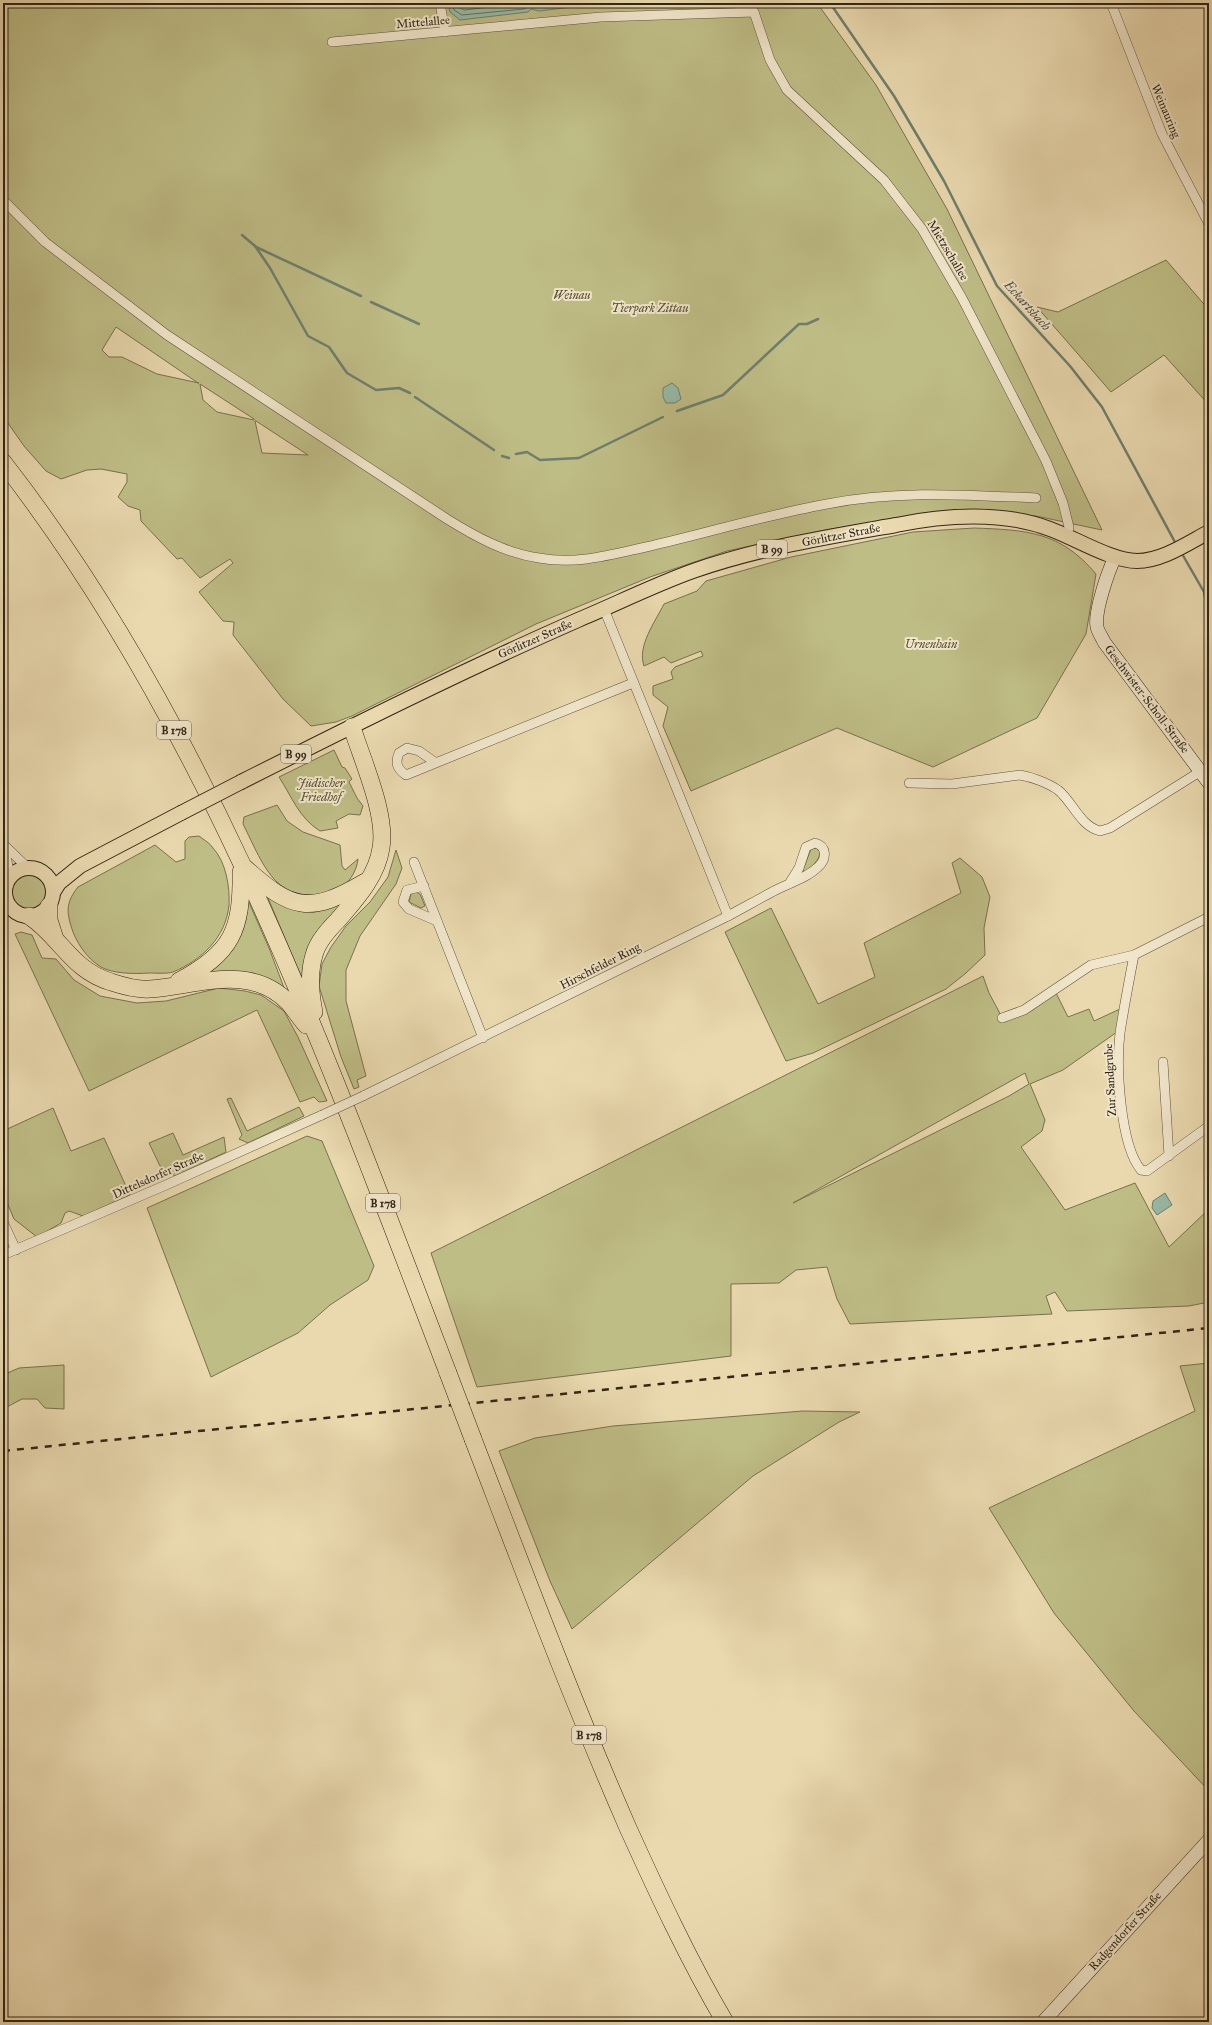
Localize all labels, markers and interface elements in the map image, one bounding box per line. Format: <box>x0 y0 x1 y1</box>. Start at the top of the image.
street label: Mittelallee <box>396 13 450 31</box>
street label: Weinauring <box>1147 82 1184 141</box>
street label: Mietzschallee <box>924 217 972 283</box>
water label: Eckartsbach <box>1000 276 1054 335</box>
park label: Weinau <box>553 288 591 302</box>
park label: Tierpark Zittau <box>612 301 689 316</box>
street label: Görlitzer Straße <box>801 521 881 549</box>
road number: B 99 <box>757 540 787 558</box>
street label: Görlitzer Straße <box>496 616 574 662</box>
park label: Urnenhain <box>905 637 958 651</box>
street label: Geschwister-Scholl-Straße <box>1102 642 1192 756</box>
road number: B 178 <box>157 721 191 739</box>
road number: B 99 <box>281 745 311 763</box>
park label: Jüdischer Friedhof <box>296 776 346 804</box>
street label: Hirschfelder Ring <box>557 940 643 993</box>
street label: Zur Sandgrube <box>1101 1043 1120 1117</box>
street label: Dittelsdorfer Straße <box>110 1149 206 1201</box>
road number: B 178 <box>366 1194 400 1212</box>
road number: B 178 <box>572 1726 606 1744</box>
street label: Radgendorfer Straße <box>1086 1889 1165 1974</box>

